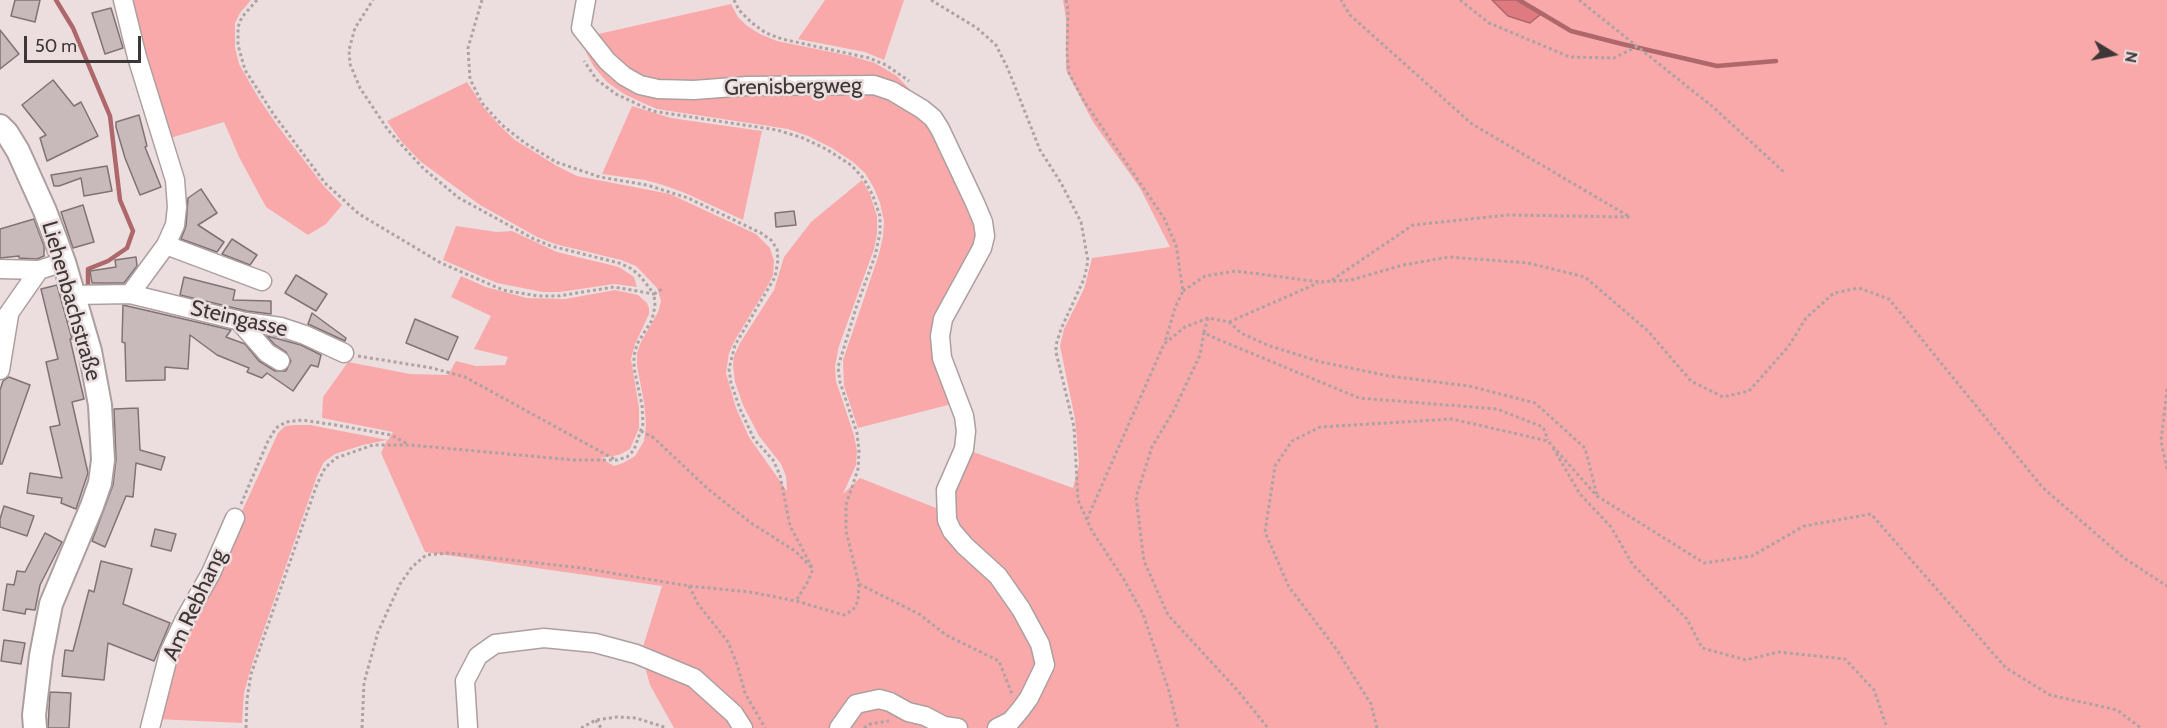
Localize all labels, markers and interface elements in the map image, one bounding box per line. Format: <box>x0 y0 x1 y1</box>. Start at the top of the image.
scale bar <box>27 24 144 62</box>
north arrow <box>2083 24 2143 84</box>
text: 50 m <box>35 35 77 57</box>
text: N <box>2121 50 2142 64</box>
street label: Grenisbergweg <box>724 73 862 101</box>
street label: Liehenbachstraße <box>36 218 106 384</box>
street label: Steingasse <box>188 295 290 343</box>
street label: Am Rebhang <box>158 545 232 665</box>

